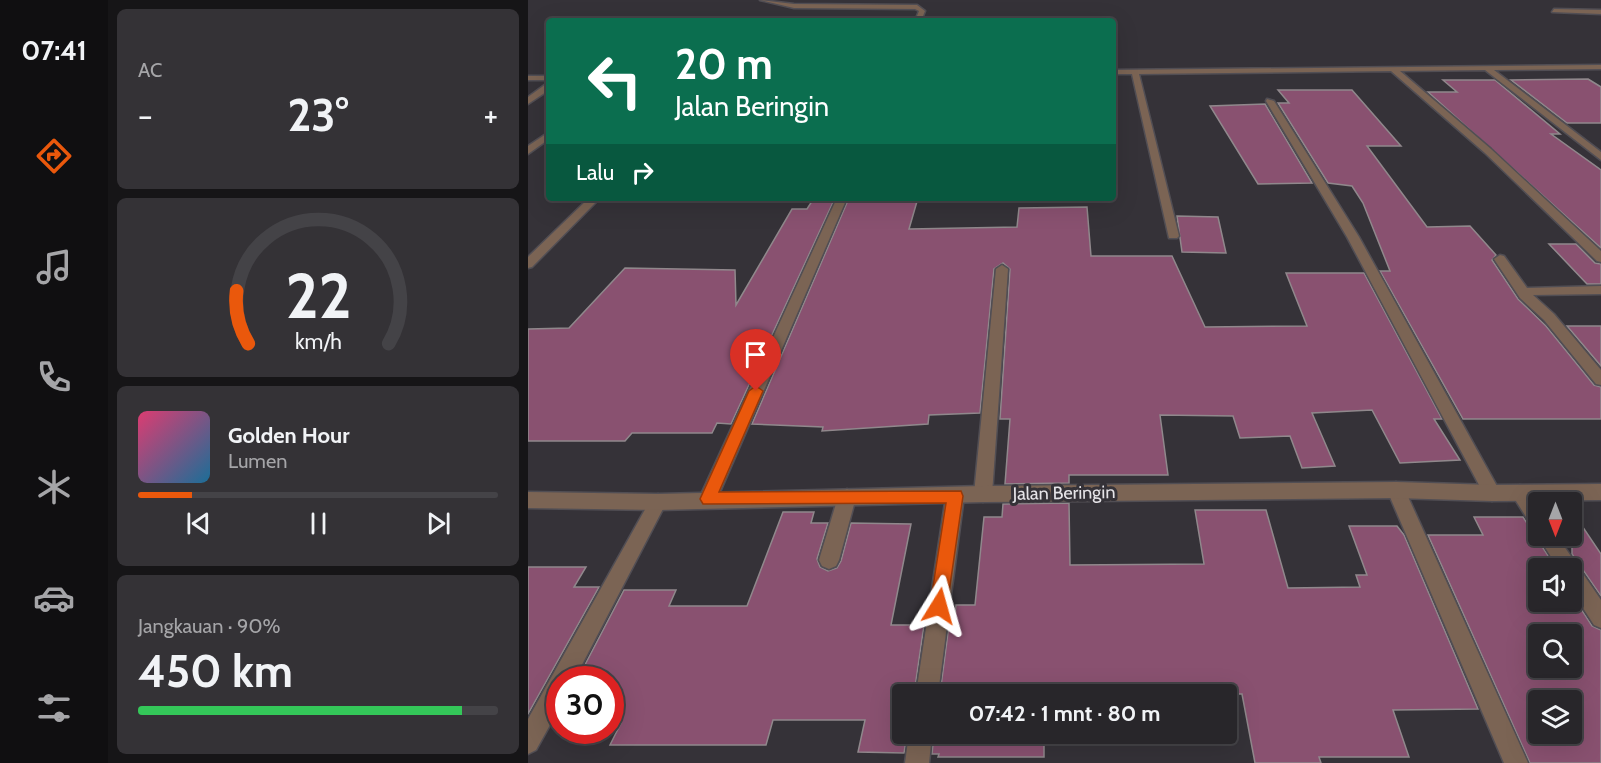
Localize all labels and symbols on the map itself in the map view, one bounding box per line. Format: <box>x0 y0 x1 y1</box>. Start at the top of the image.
pin <box>730 329 781 391</box>
street label: Jalan Beringin <box>1011 481 1116 505</box>
north arrow <box>1528 492 1582 546</box>
position arrow <box>907 574 971 638</box>
speed limit sign: 30 <box>546 666 624 744</box>

